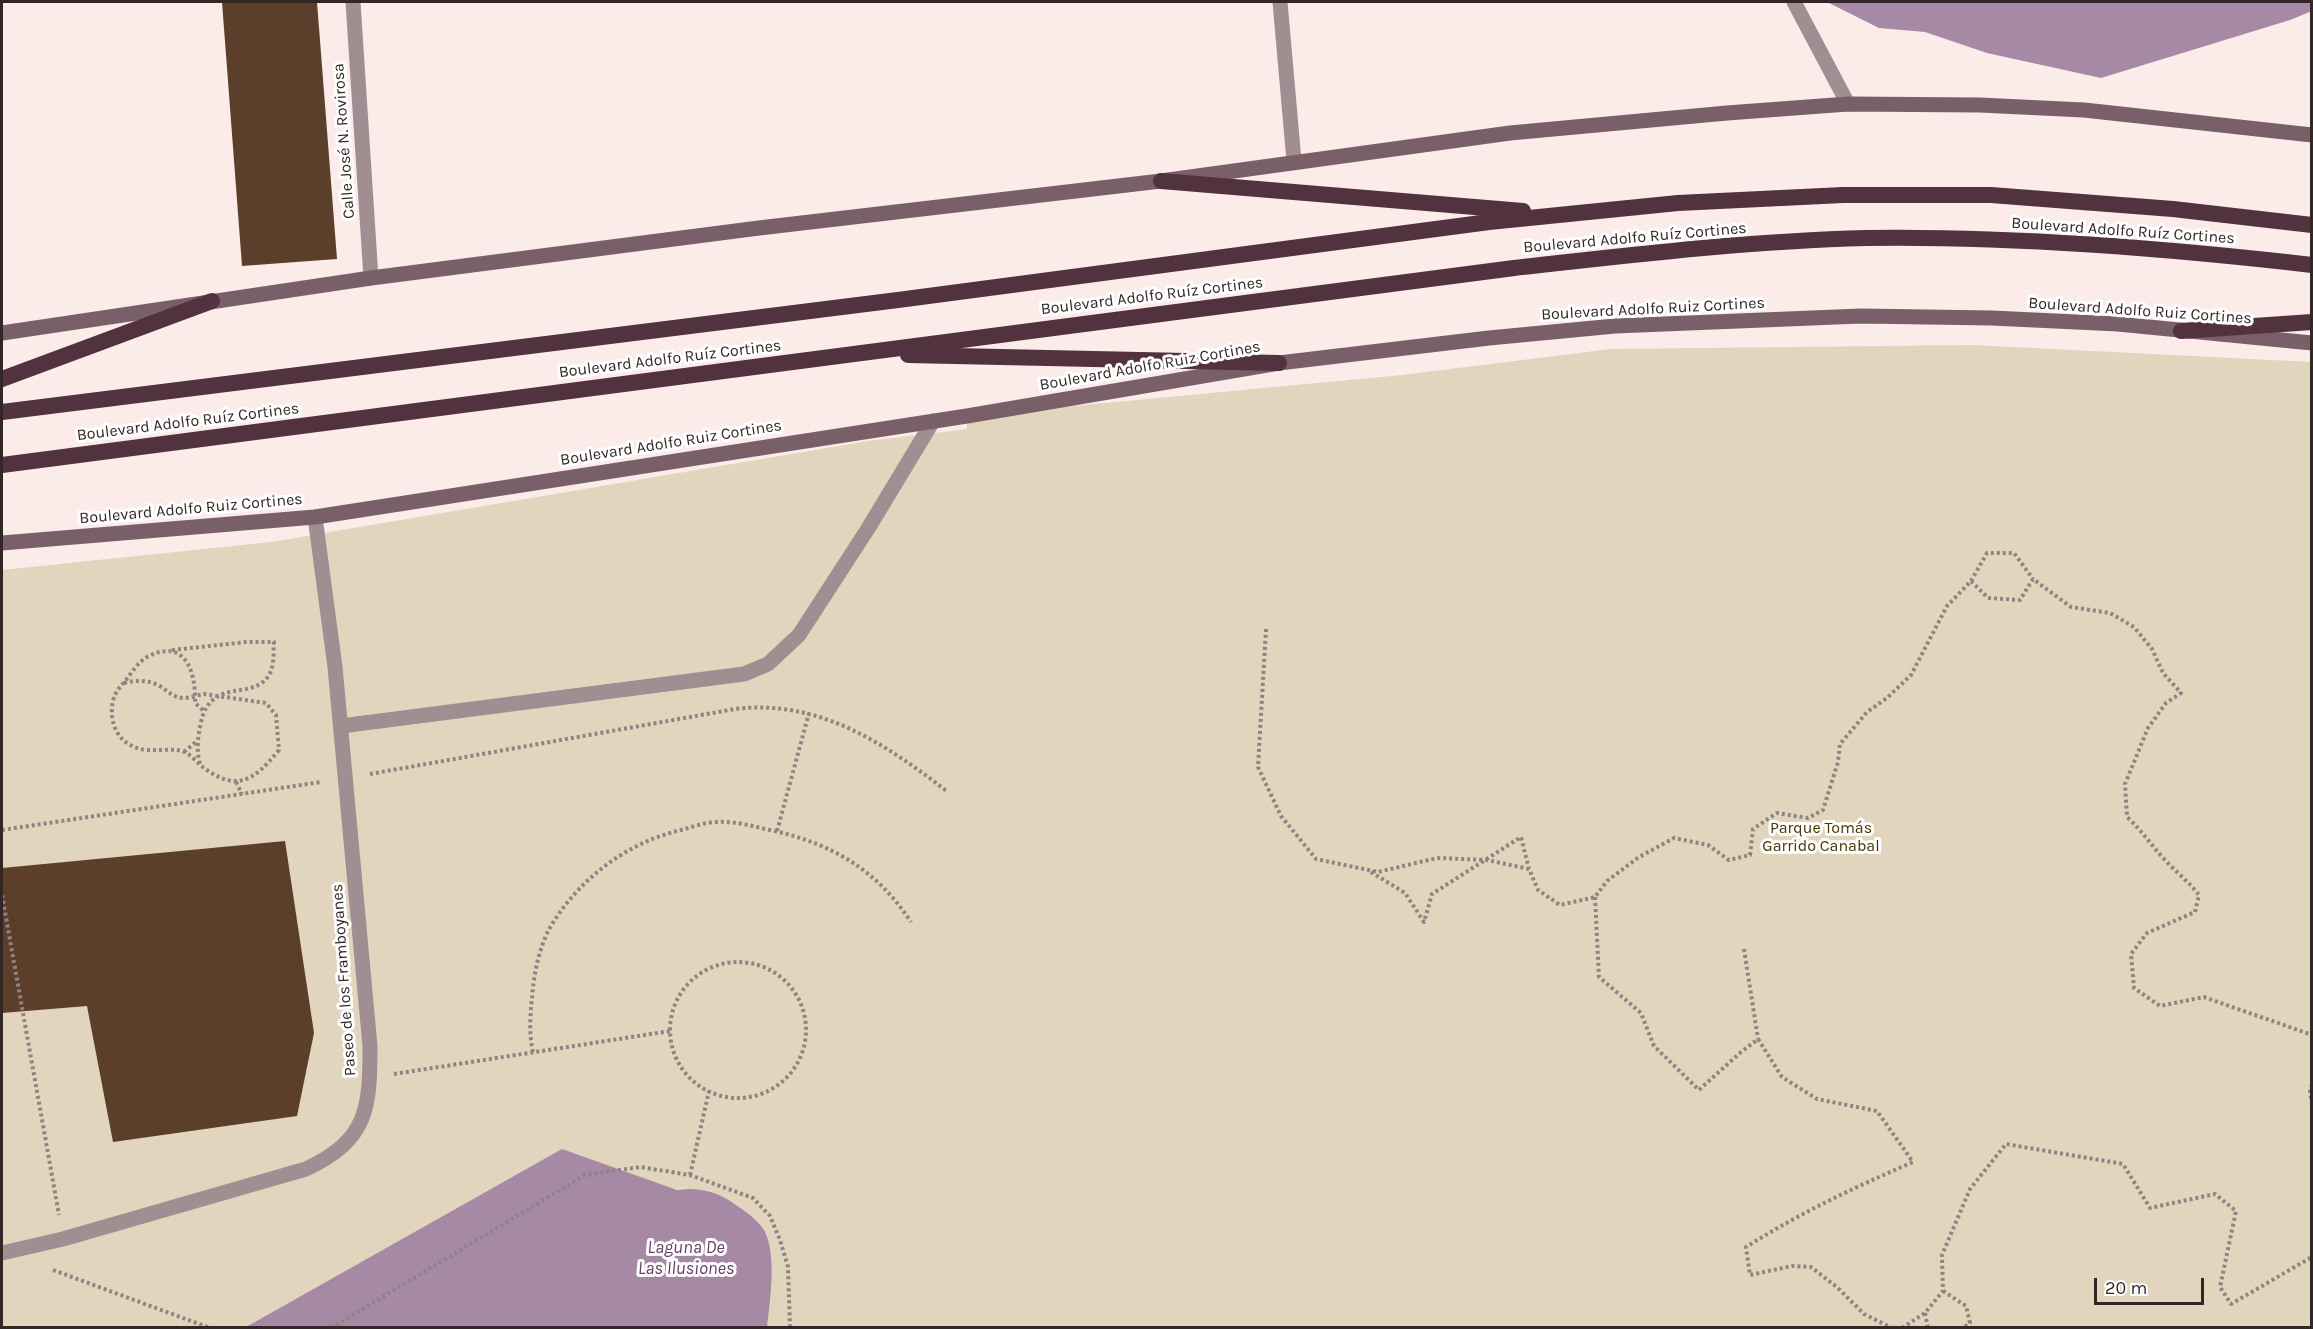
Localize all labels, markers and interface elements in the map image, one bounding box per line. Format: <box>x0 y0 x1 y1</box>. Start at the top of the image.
street label: Calle José N. Rovirosa <box>329 63 359 219</box>
street label: Boulevard Adolfo Ruíz Cortines <box>2011 214 2235 248</box>
street label: Boulevard Adolfo Ruíz Cortines <box>1523 219 1747 257</box>
street label: Boulevard Adolfo Ruíz Cortines <box>1040 273 1264 319</box>
street label: Boulevard Adolfo Ruiz Cortines <box>1541 294 1765 324</box>
street label: Boulevard Adolfo Ruiz Cortines <box>2028 294 2252 328</box>
street label: Boulevard Adolfo Ruíz Cortines <box>558 336 782 382</box>
street label: Boulevard Adolfo Ruiz Cortines <box>1038 337 1262 395</box>
street label: Boulevard Adolfo Ruíz Cortines <box>76 399 300 445</box>
street label: Boulevard Adolfo Ruiz Cortines <box>559 416 783 470</box>
street label: Boulevard Adolfo Ruiz Cortines <box>79 490 303 528</box>
park label: Parque Tomás Garrido Canabal <box>1762 818 1880 856</box>
street label: Paseo de los Framboyanes <box>328 883 360 1077</box>
water label: Laguna De Las Ilusiones <box>638 1237 734 1280</box>
scale bar <box>2097 1266 2206 1304</box>
text: 20 m <box>2105 1277 2147 1299</box>

